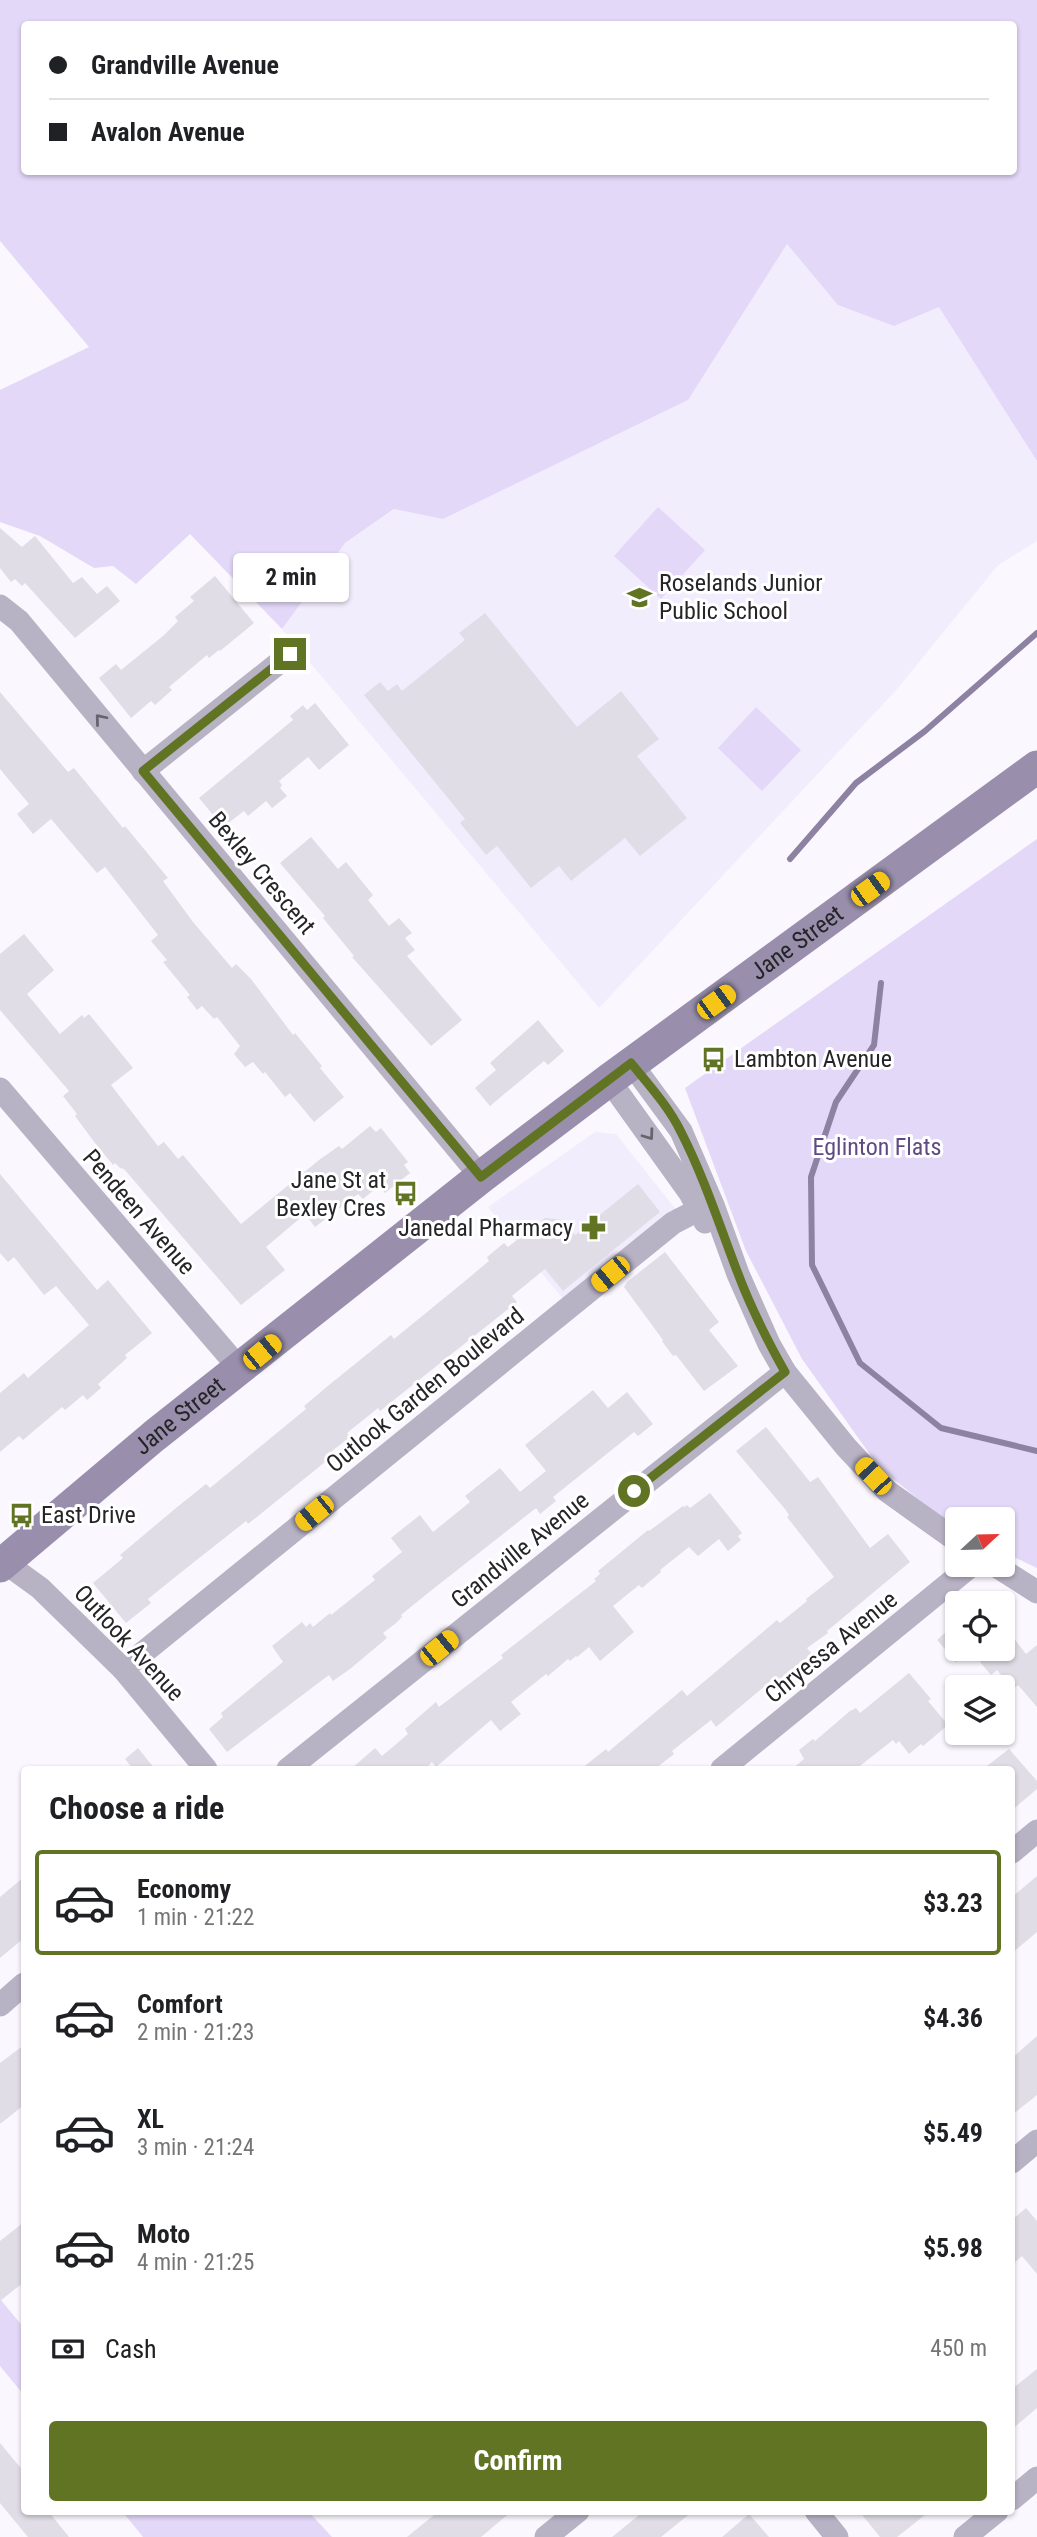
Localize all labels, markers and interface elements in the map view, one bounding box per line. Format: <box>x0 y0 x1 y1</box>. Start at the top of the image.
text: Grandville Avenue <box>91 50 279 80</box>
text: Avalon Avenue <box>91 117 245 147</box>
callout: 2 min <box>232 552 348 602</box>
text: 2 min <box>265 564 317 591</box>
place label: Roselands Junior Public School <box>659 569 823 625</box>
school or university icon: Roselands Junior Public School <box>625 583 653 611</box>
route end <box>274 638 306 670</box>
one-way arrow <box>96 714 108 727</box>
street label: Bexley Crescent <box>203 806 321 940</box>
car <box>847 868 894 910</box>
street label: Jane Street <box>745 900 849 986</box>
car <box>693 981 740 1023</box>
bus stop icon: Lambton Avenue <box>700 1045 728 1073</box>
place label: Lambton Avenue <box>734 1045 892 1073</box>
one-way arrow <box>641 1127 653 1140</box>
park label: Eglinton Flats <box>813 1133 941 1161</box>
street label: Pendeen Avenue <box>77 1144 201 1280</box>
place label: Jane St at Bexley Cres <box>276 1166 386 1222</box>
bus stop icon: Jane St at Bexley Cres <box>392 1180 420 1208</box>
place label: Janedal Pharmacy <box>398 1214 573 1242</box>
pharmacy icon: Janedal Pharmacy <box>579 1214 607 1242</box>
car <box>588 1253 633 1295</box>
street label: Outlook Garden Boulevard <box>321 1302 529 1478</box>
car <box>240 1331 285 1373</box>
street label: Jane Street <box>129 1371 230 1461</box>
car <box>851 1453 896 1499</box>
route start <box>618 1475 650 1507</box>
street label: Grandville Avenue <box>446 1486 594 1614</box>
car <box>292 1492 337 1534</box>
bus stop icon: East Drive <box>7 1501 35 1529</box>
place label: East Drive <box>41 1501 136 1529</box>
north arrow <box>945 1507 1015 1577</box>
map controls <box>945 1507 1015 1745</box>
street label: Outlook Avenue <box>68 1579 190 1707</box>
street label: Chryessa Avenue <box>759 1585 903 1709</box>
button: locate <box>945 1591 1015 1661</box>
car <box>417 1627 462 1669</box>
button: layers <box>945 1675 1015 1745</box>
text: Choose a ride <box>49 1789 224 1827</box>
icon: car <box>53 1871 116 1934</box>
text: Economy <box>137 1874 231 1904</box>
text: $3.23 <box>923 1888 983 1918</box>
text: 1 min · 21:22 <box>137 1904 254 1931</box>
icon: car <box>53 1986 116 2049</box>
text: Comfort <box>137 1989 223 2019</box>
text: $4.36 <box>923 2003 983 2033</box>
text: 2 min · 21:23 <box>137 2019 254 2046</box>
icon: car <box>53 2101 116 2164</box>
text: XL <box>137 2104 164 2134</box>
text: $5.49 <box>923 2118 983 2148</box>
text: 3 min · 21:24 <box>137 2134 254 2161</box>
icon: car <box>53 2216 116 2279</box>
text: Moto <box>137 2219 190 2249</box>
text: $5.98 <box>923 2233 983 2263</box>
text: 4 min · 21:25 <box>137 2249 254 2276</box>
icon: cash <box>49 2330 87 2368</box>
text: Cash <box>105 2334 157 2364</box>
text: 450 m <box>930 2335 987 2362</box>
button: Confirm <box>49 2421 987 2501</box>

